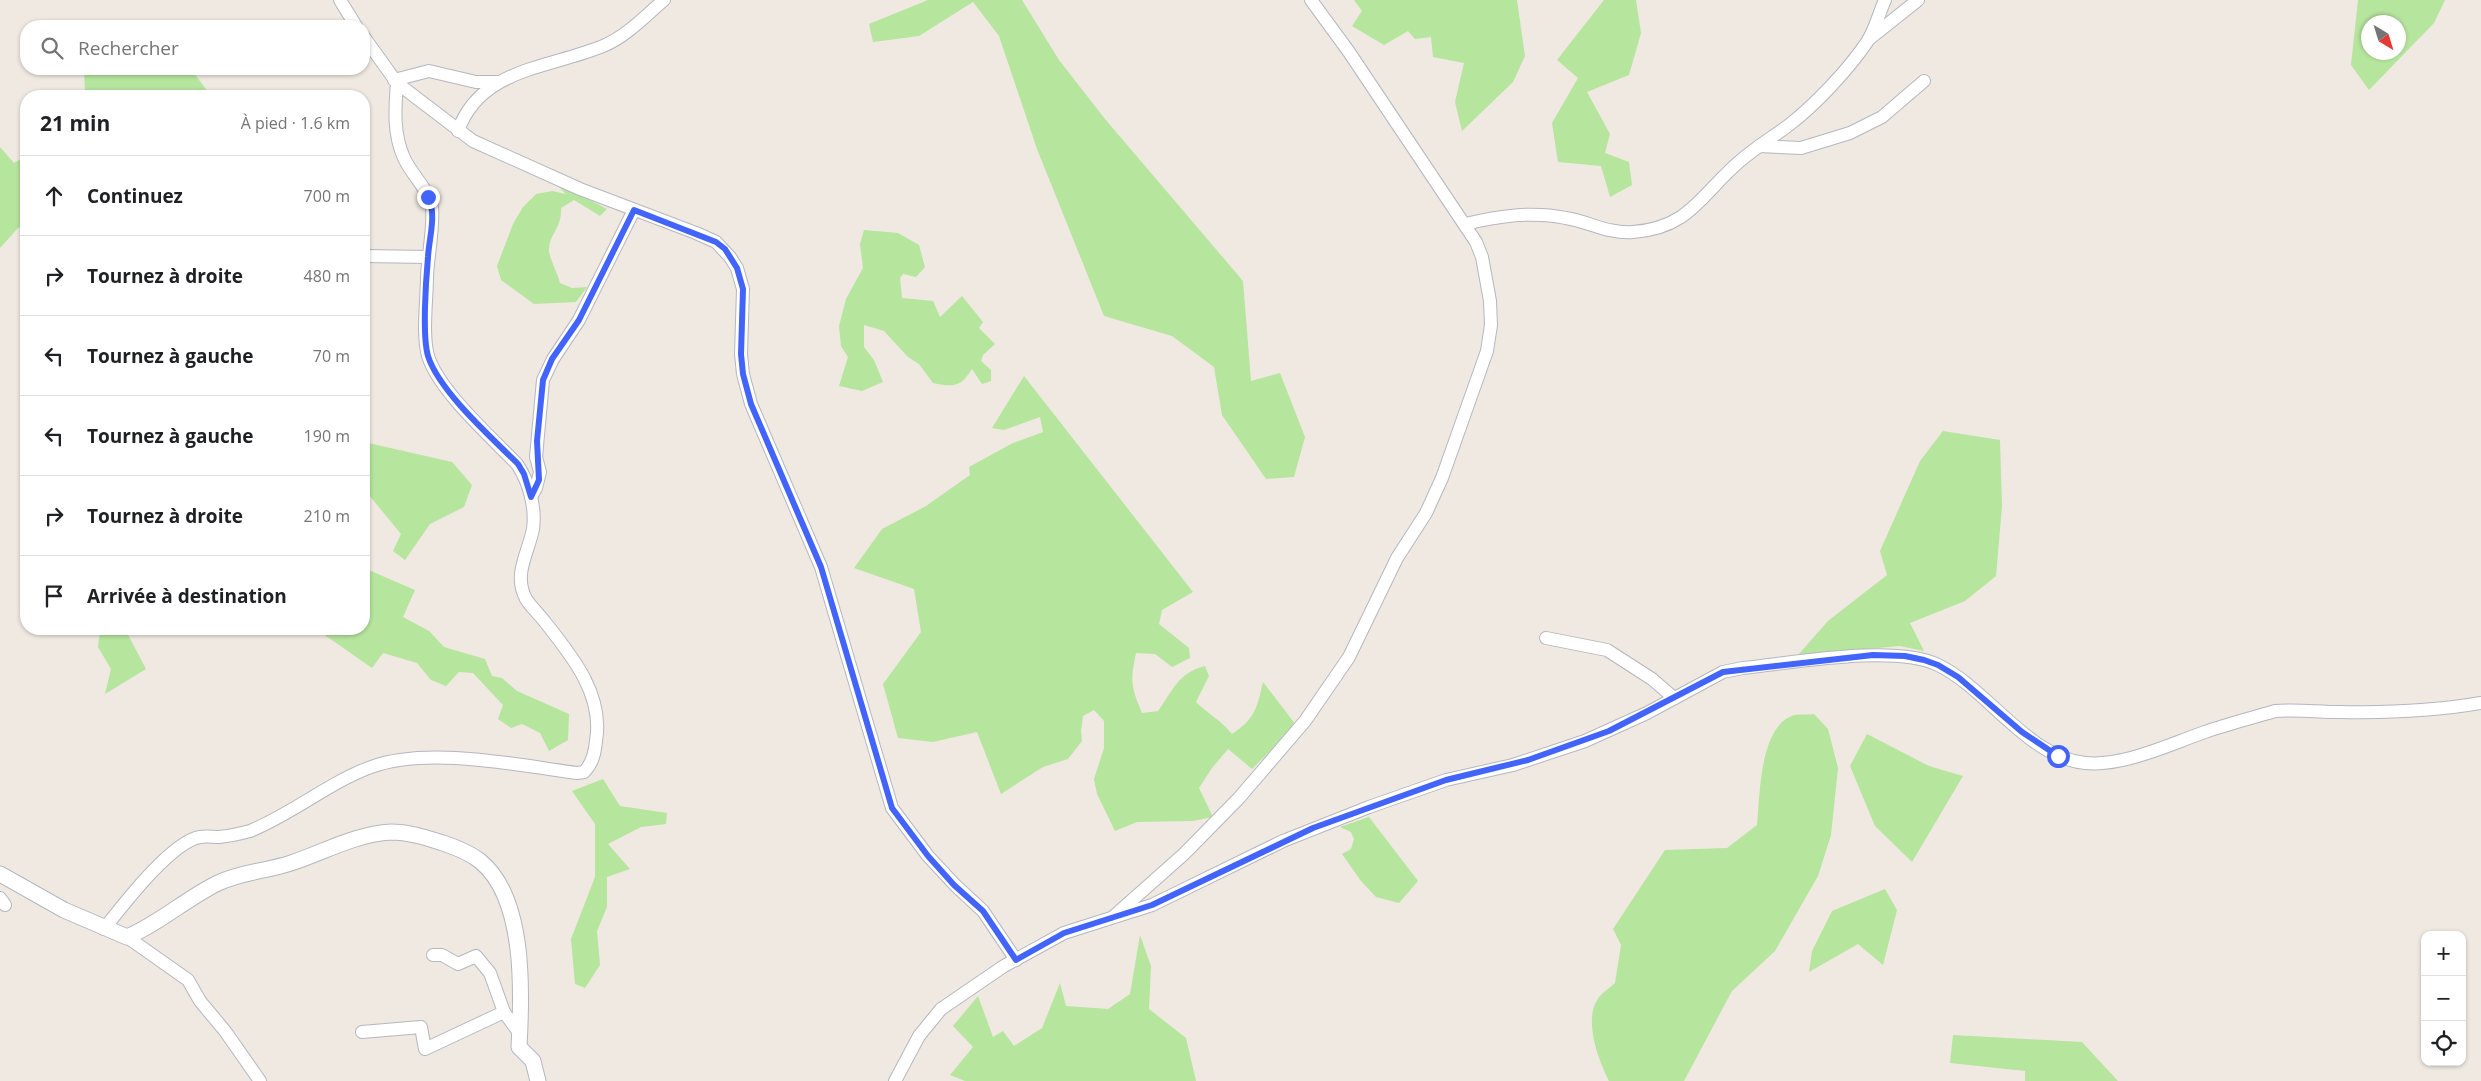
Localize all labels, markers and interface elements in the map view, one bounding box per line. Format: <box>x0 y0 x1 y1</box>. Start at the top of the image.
north arrow <box>2361 15 2406 60</box>
search box <box>20 20 370 75</box>
icon: search <box>38 34 66 62</box>
text: Rechercher <box>78 35 179 61</box>
text: 21 min <box>40 109 110 137</box>
text: À pied · 1.6 km <box>241 112 350 134</box>
icon: ahead <box>40 182 68 210</box>
text: Continuez <box>87 183 183 209</box>
text: 700 m <box>304 185 350 207</box>
route end <box>417 186 440 209</box>
icon: right <box>40 262 68 290</box>
text: Tournez à droite <box>87 263 243 289</box>
text: 480 m <box>304 265 350 287</box>
icon: left <box>40 342 68 370</box>
text: Tournez à gauche <box>87 343 253 369</box>
text: 70 m <box>313 345 350 367</box>
icon: left <box>40 422 68 450</box>
text: Tournez à gauche <box>87 423 253 449</box>
text: 190 m <box>304 425 350 447</box>
icon: right <box>40 502 68 530</box>
text: Tournez à droite <box>87 503 243 529</box>
text: 210 m <box>304 505 350 527</box>
icon: arrive <box>40 582 68 610</box>
text: Arrivée à destination <box>87 583 287 609</box>
route start <box>2047 745 2070 768</box>
map controls <box>2421 931 2466 1066</box>
button: + <box>2421 931 2466 976</box>
button: − <box>2421 976 2466 1021</box>
button: locate <box>2421 1021 2466 1066</box>

